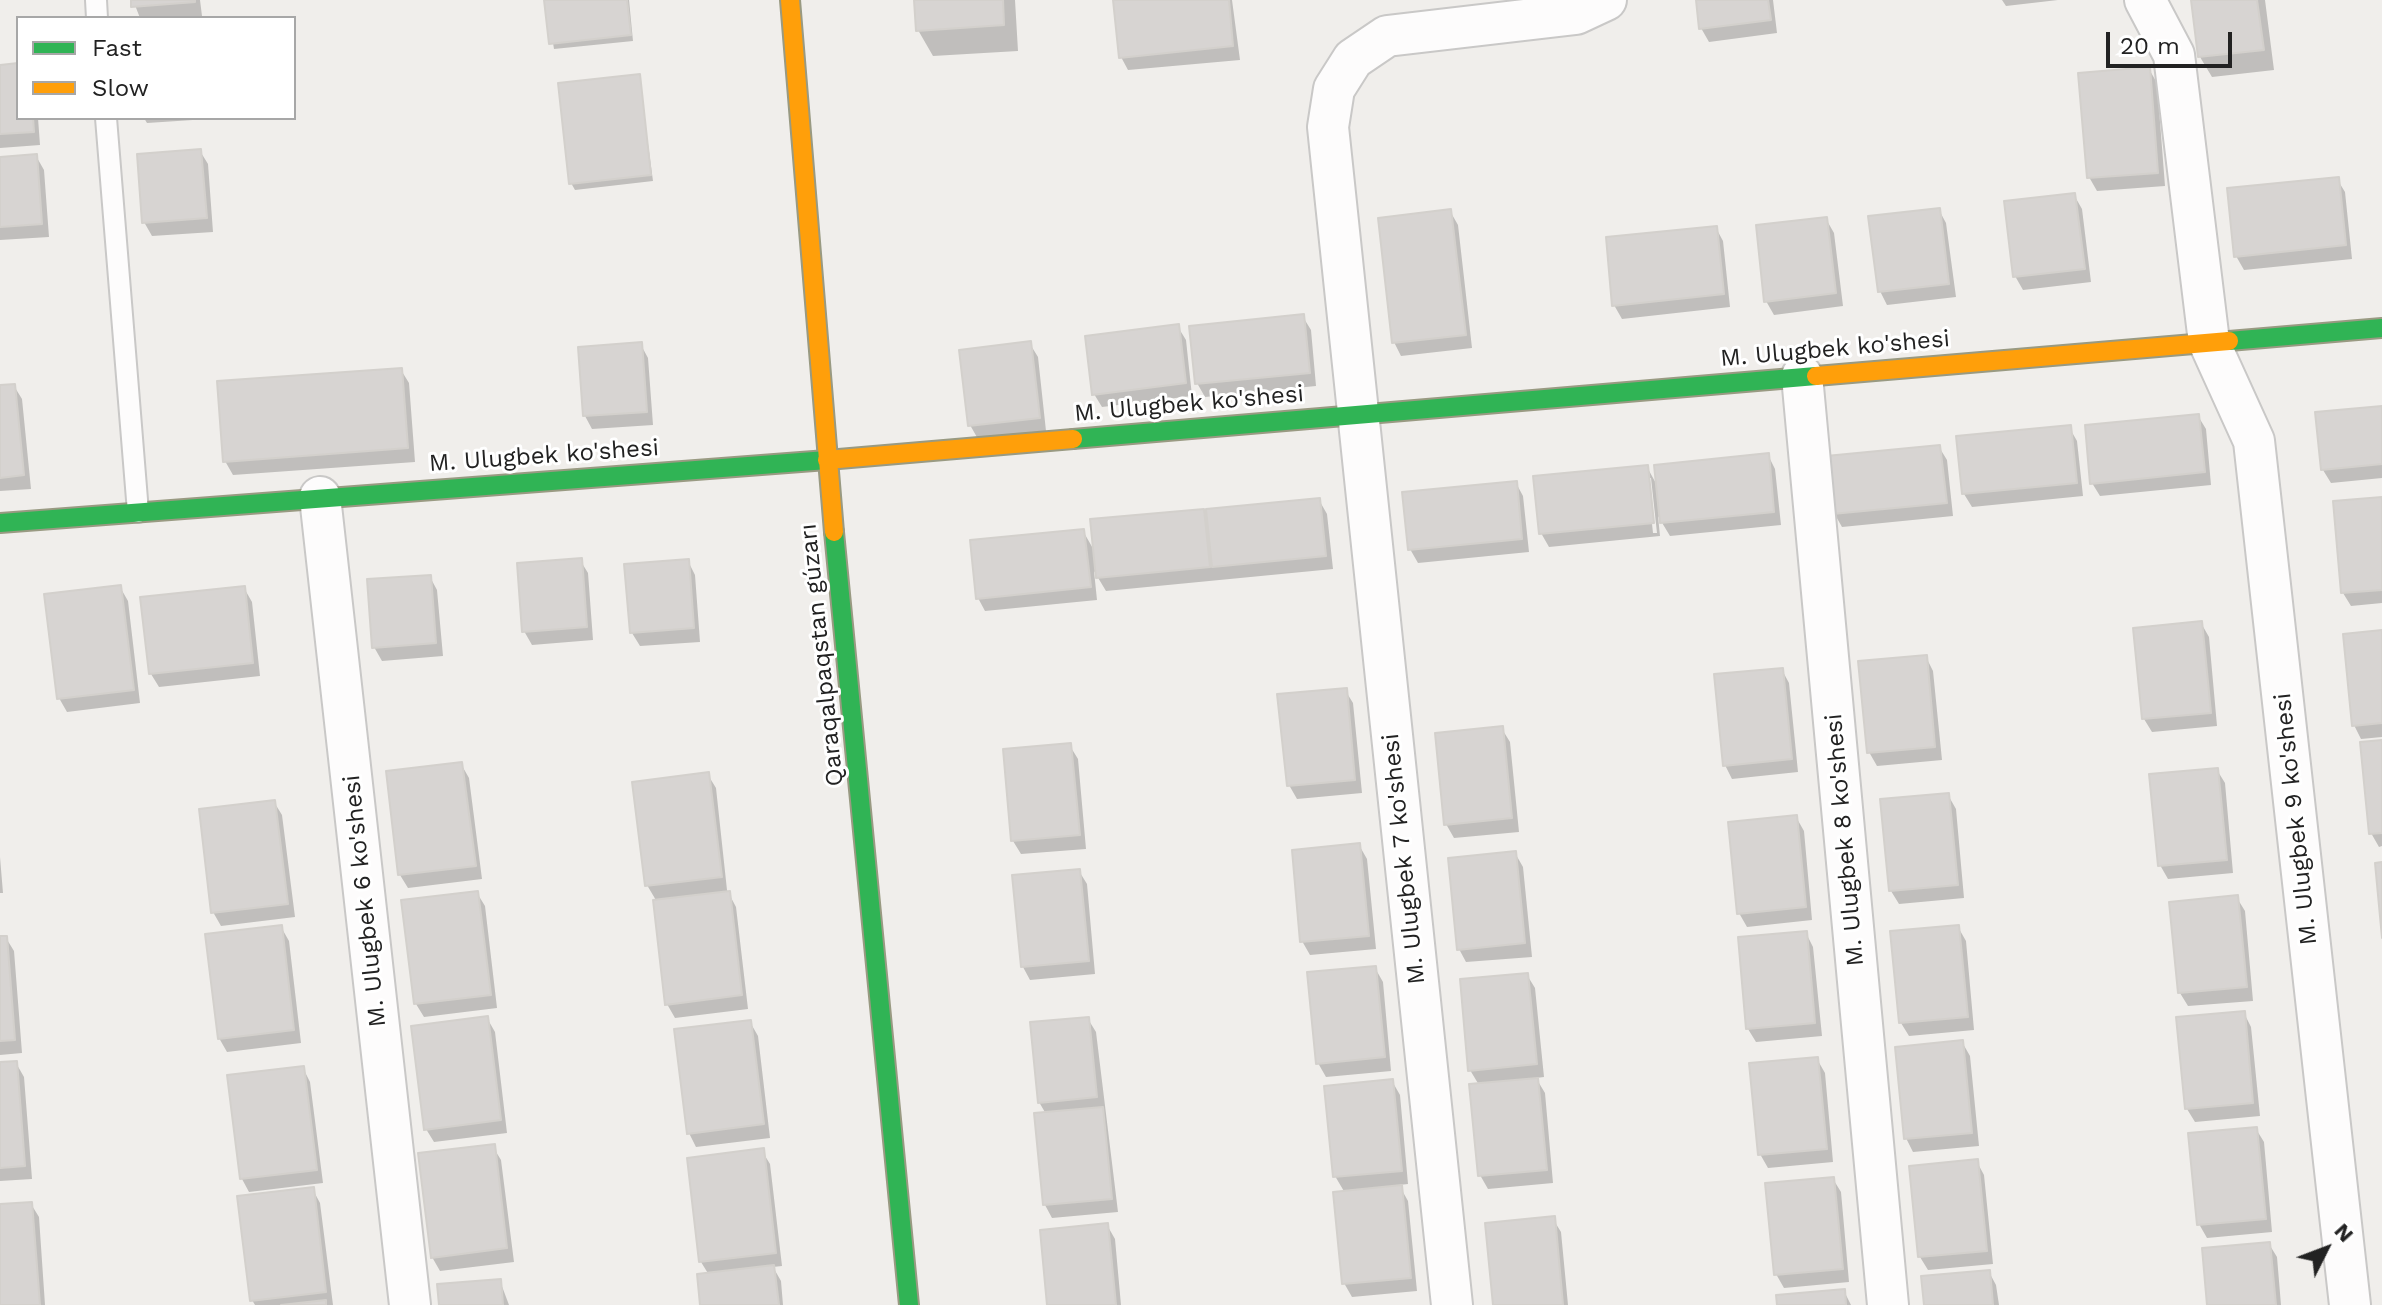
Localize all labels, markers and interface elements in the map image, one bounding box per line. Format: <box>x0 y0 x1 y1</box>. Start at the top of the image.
legend <box>16 16 296 120</box>
scale bar <box>2110 16 2236 66</box>
text: 20 m <box>2120 32 2180 60</box>
text: Fast <box>92 34 142 62</box>
text: Slow <box>92 74 149 102</box>
street label: M. Ulugbek ko'shesi <box>1719 325 1951 373</box>
street label: M. Ulugbek ko'shesi <box>1073 380 1305 428</box>
street label: M. Ulugbek ko'shesi <box>428 434 660 478</box>
street label: Qaraqalpaqstan gúzarı <box>794 522 850 788</box>
street label: M. Ulugbek 9 ko'shesi <box>2268 692 2324 946</box>
street label: M. Ulugbek 8 ko'shesi <box>1820 713 1870 967</box>
street label: M. Ulugbek 7 ko'shesi <box>1377 732 1431 986</box>
street label: M. Ulugbek 6 ko'shesi <box>337 774 393 1028</box>
north arrow <box>2286 1209 2366 1289</box>
text: N <box>2329 1218 2359 1247</box>

